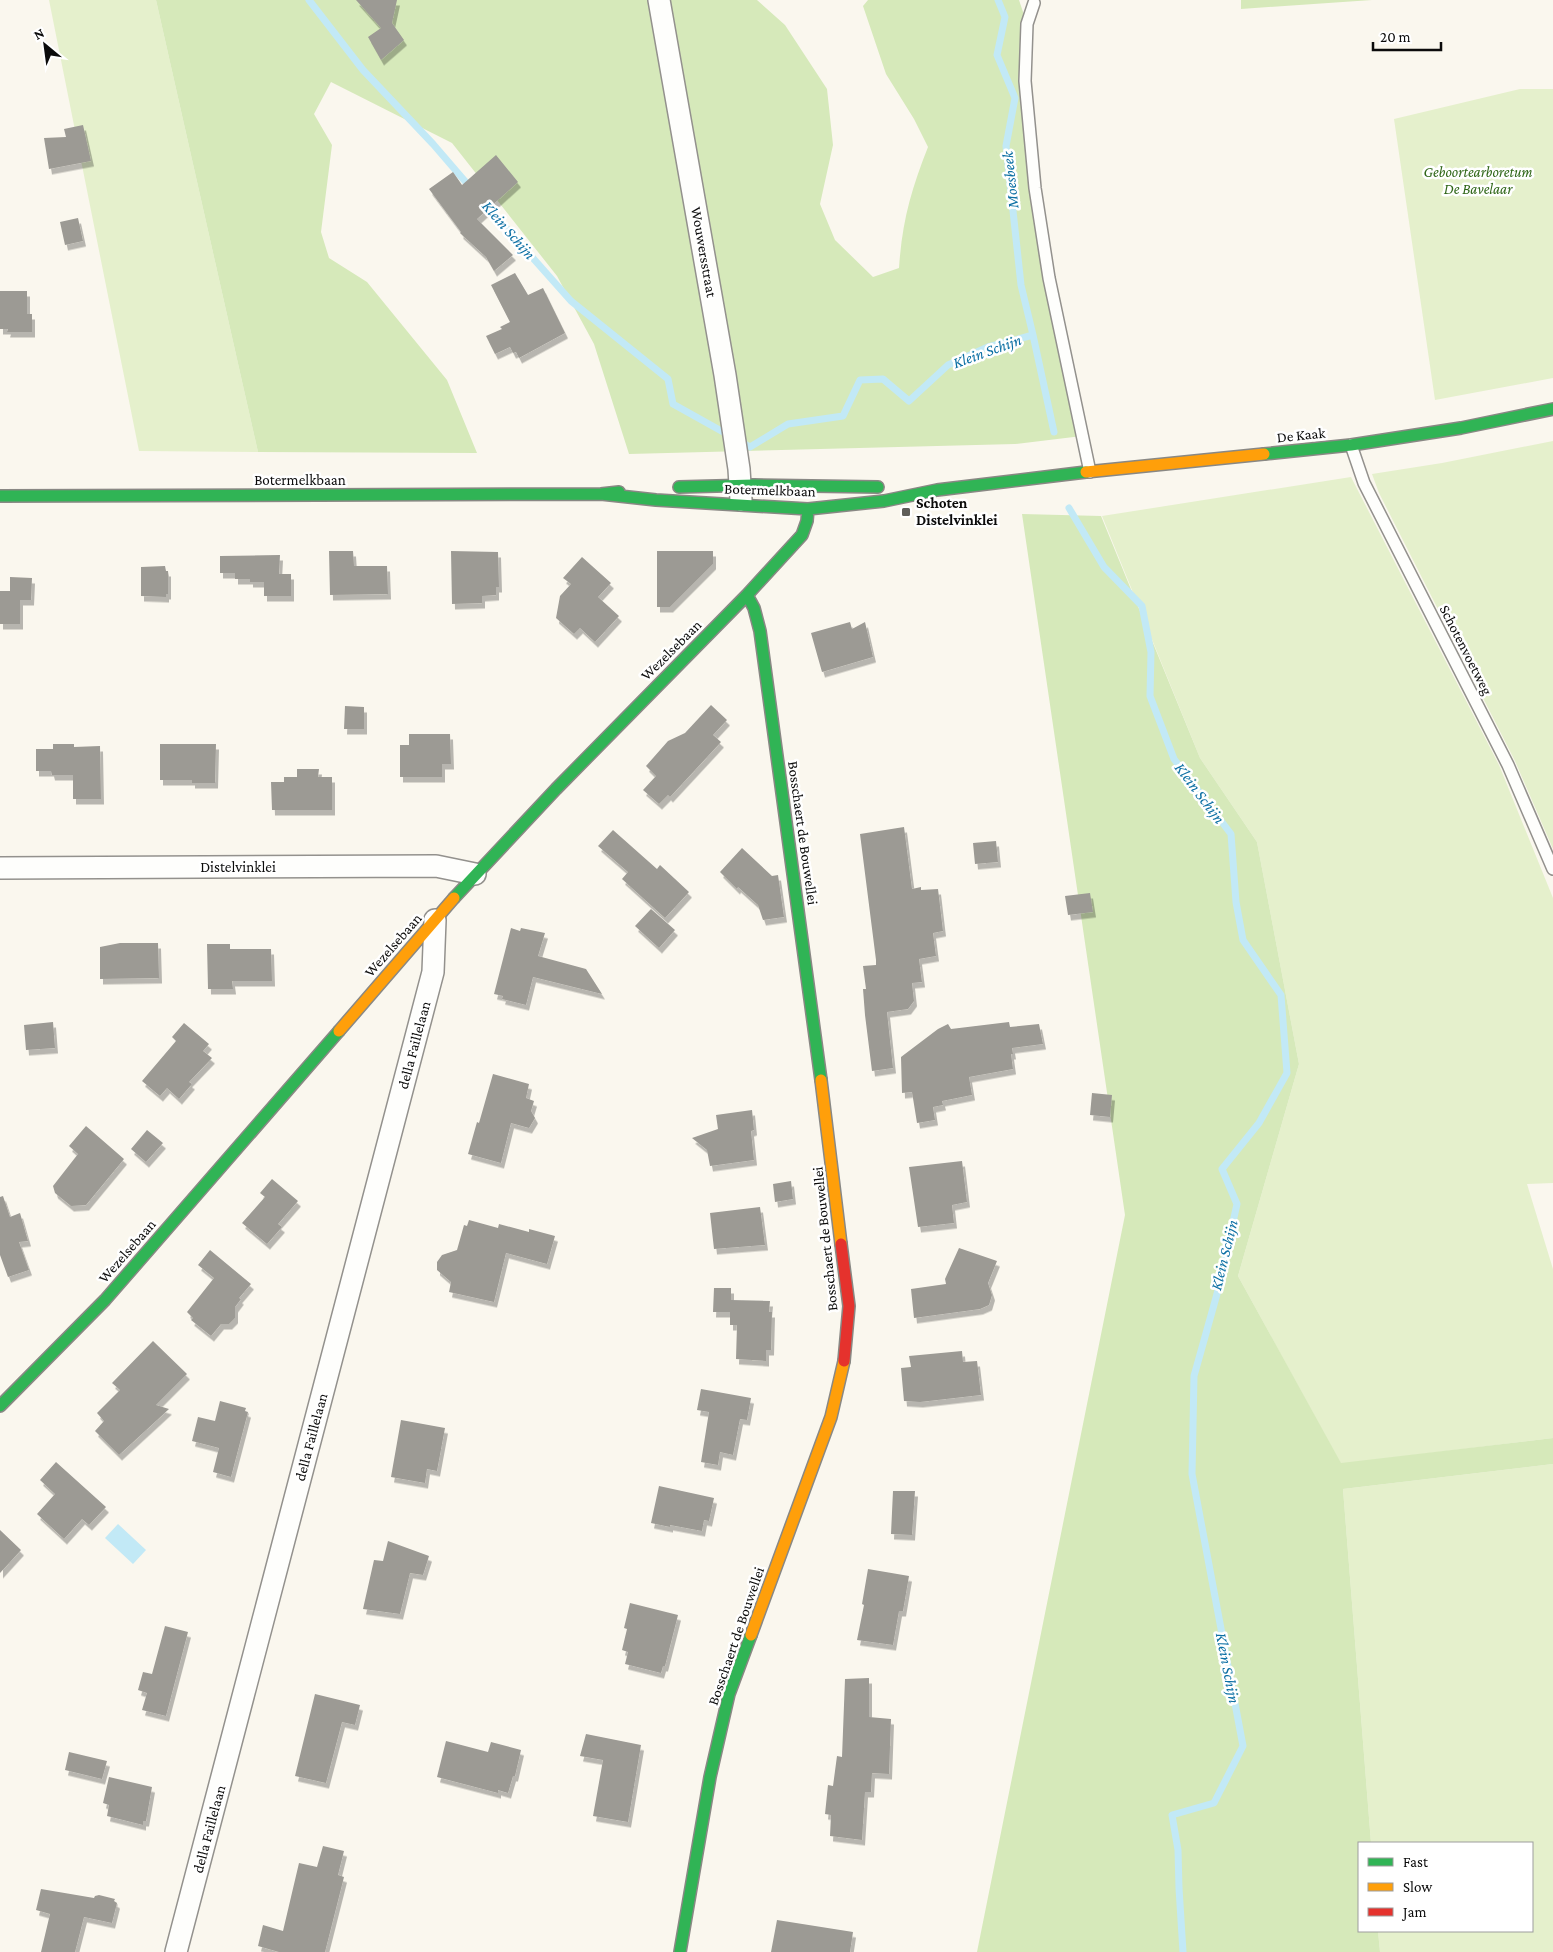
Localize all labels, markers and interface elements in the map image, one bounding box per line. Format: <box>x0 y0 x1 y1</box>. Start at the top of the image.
north arrow <box>20 20 70 70</box>
scale bar <box>1373 20 1440 52</box>
text: N <box>31 24 47 43</box>
text: 20 m <box>1380 29 1411 45</box>
water label: Moesbeek <box>998 150 1022 210</box>
park label: Geboortearboretum De Bavelaar <box>1424 164 1532 197</box>
water label: Klein Schijn <box>478 197 539 263</box>
street label: Wouwersstraat <box>688 205 720 300</box>
water label: Klein Schijn <box>950 331 1024 372</box>
street label: De Kaak <box>1276 424 1327 446</box>
street label: Botermelkbaan <box>254 472 346 488</box>
street label: Botermelkbaan <box>724 480 816 500</box>
place label: Schoten Distelvinklei <box>916 495 998 528</box>
marker: Schoten Distelvinklei <box>900 506 912 518</box>
street label: Schotenvoetweg <box>1436 602 1496 698</box>
street label: Wezelsebaan <box>638 617 704 683</box>
water label: Klein Schijn <box>1171 759 1228 827</box>
street label: Bosschaert de Bouwellei <box>785 760 821 906</box>
street label: Distelvinklei <box>200 859 276 875</box>
street label: Wezelsebaan <box>361 910 425 980</box>
street label: della Faillelaan <box>395 999 433 1091</box>
street label: Bosschaert de Bouwellei <box>809 1166 841 1312</box>
street label: Wezelsebaan <box>95 1216 159 1286</box>
water label: Klein Schijn <box>1207 1218 1242 1292</box>
street label: della Faillelaan <box>292 1391 330 1483</box>
street label: Bosschaert de Bouwellei <box>705 1565 767 1707</box>
water label: Klein Schijn <box>1212 1631 1243 1705</box>
street label: della Faillelaan <box>190 1783 228 1875</box>
legend <box>1358 1842 1533 1932</box>
text: Fast <box>1403 1854 1429 1870</box>
text: Slow <box>1403 1879 1433 1895</box>
text: Jam <box>1401 1904 1426 1921</box>

